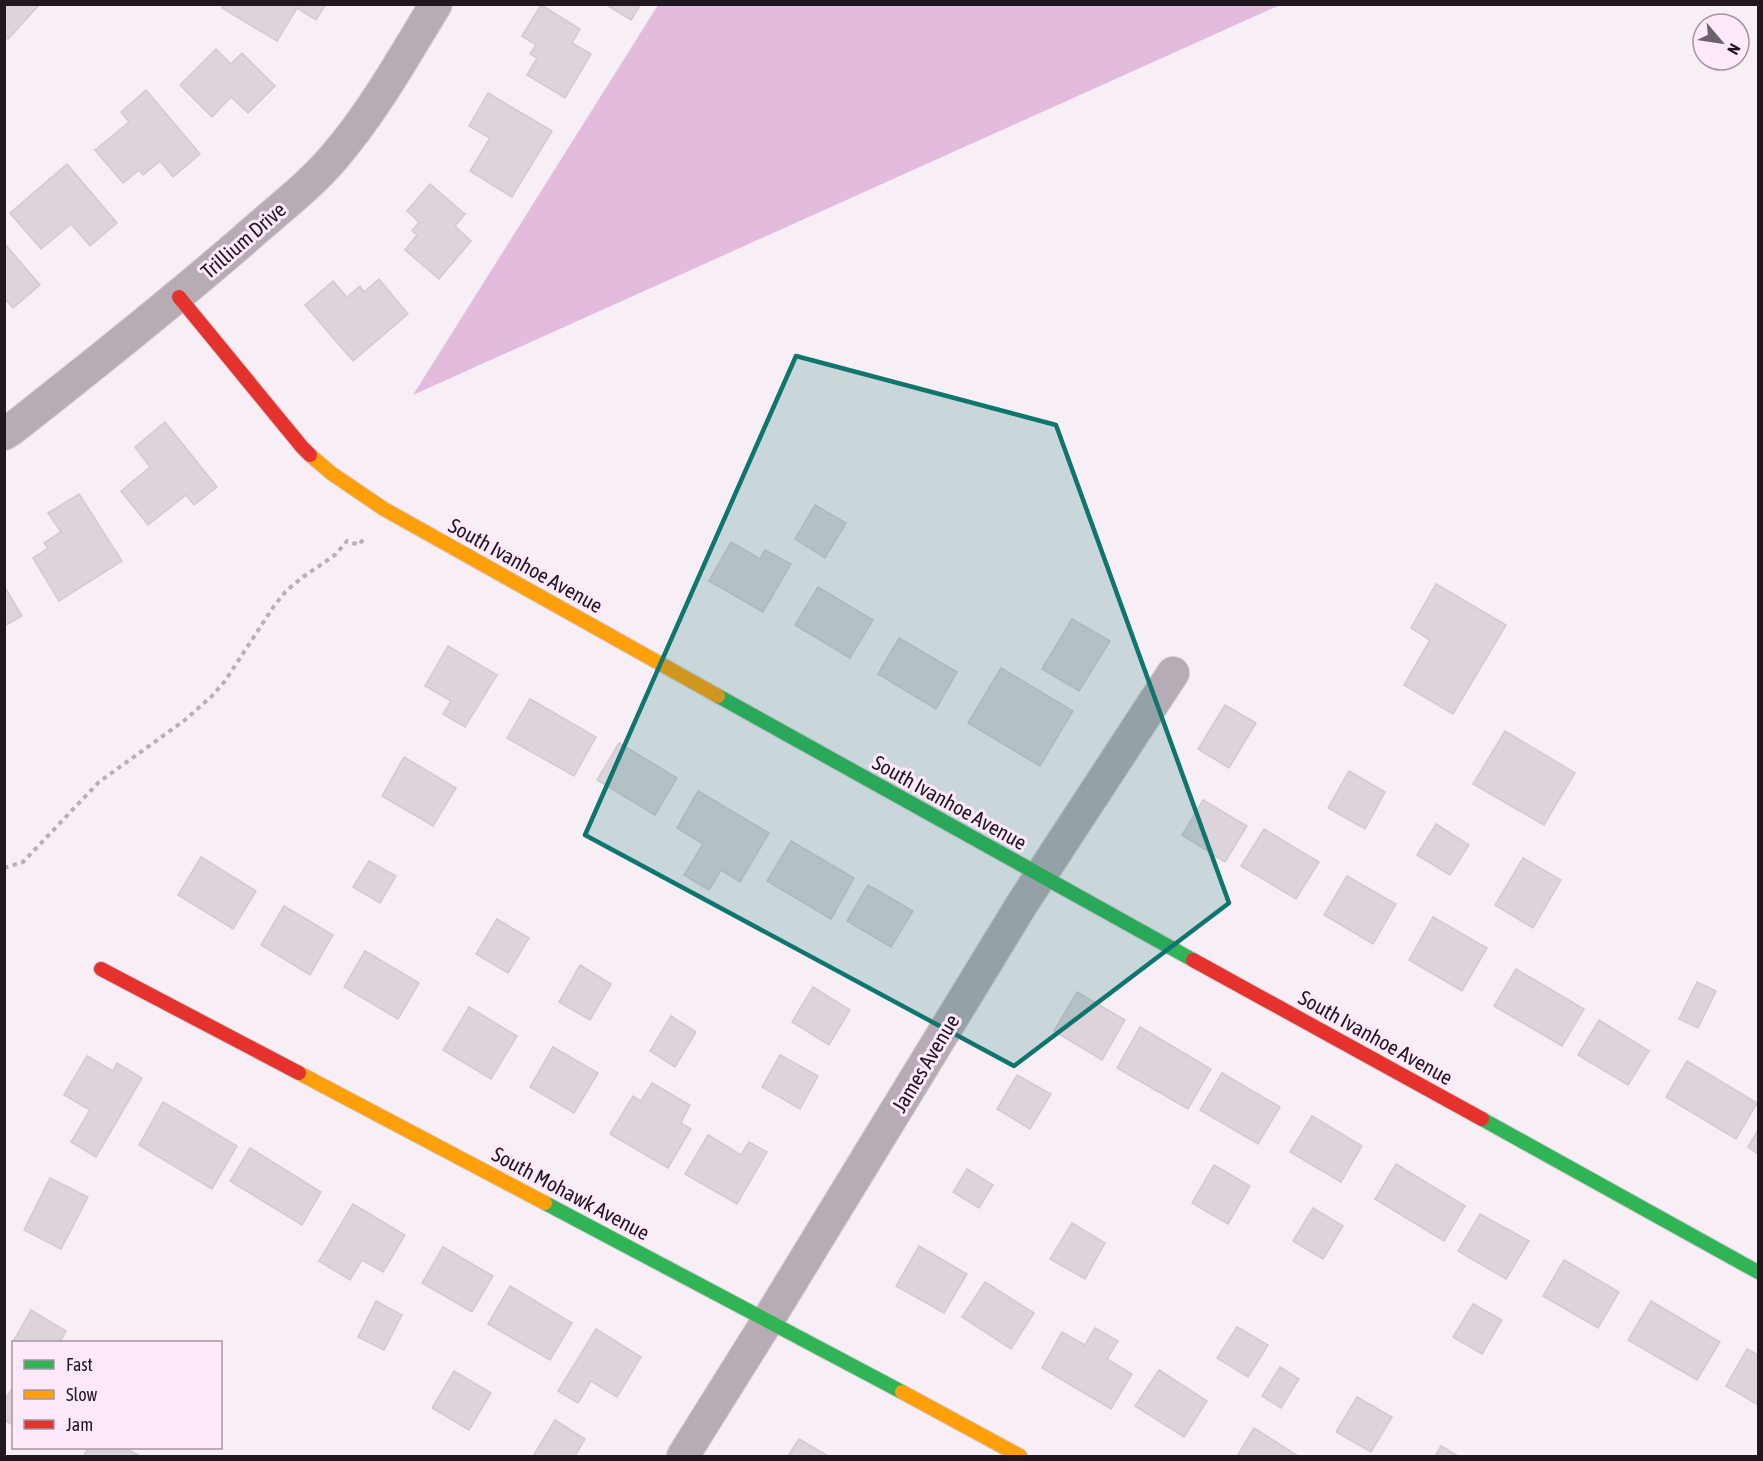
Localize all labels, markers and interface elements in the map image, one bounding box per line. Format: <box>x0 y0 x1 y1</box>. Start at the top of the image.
north arrow <box>1691 12 1751 72</box>
text: N <box>1724 41 1744 58</box>
street label: Trillium Drive <box>196 197 290 283</box>
street label: South Ivanhoe Avenue <box>445 513 607 617</box>
street label: South Ivanhoe Avenue <box>869 750 1031 854</box>
street label: South Ivanhoe Avenue <box>1295 985 1457 1089</box>
street label: James Avenue <box>886 1010 964 1116</box>
street label: South Mohawk Avenue <box>488 1141 654 1245</box>
legend <box>12 1341 222 1449</box>
text: Fast <box>66 1354 93 1375</box>
text: Slow <box>66 1384 97 1405</box>
text: Jam <box>66 1414 93 1435</box>

